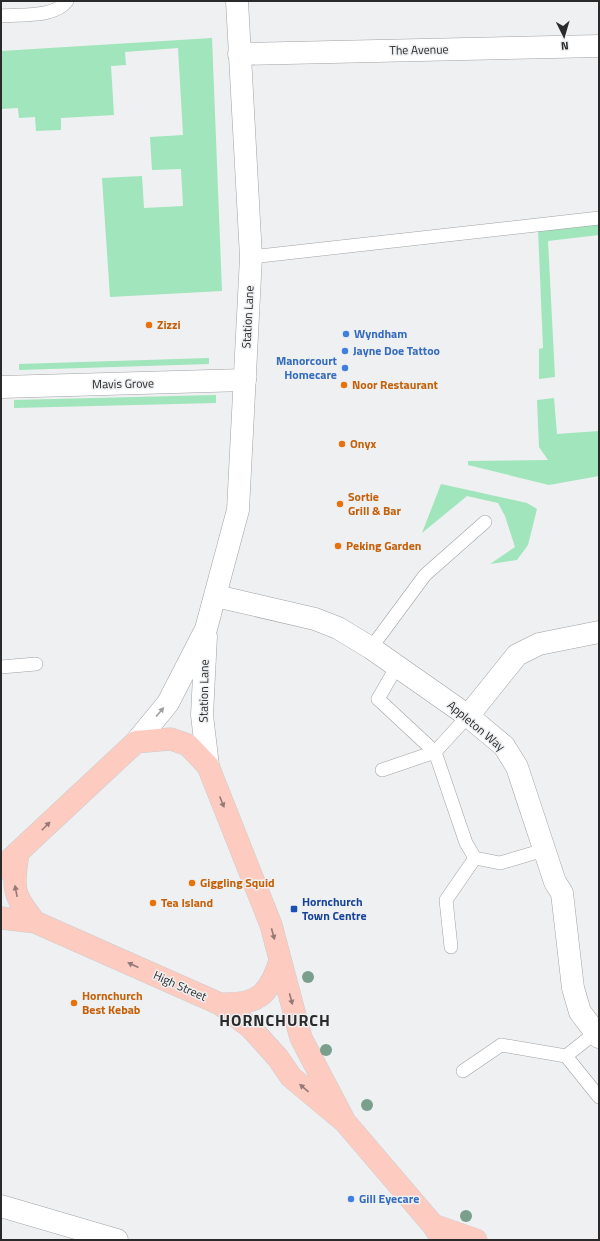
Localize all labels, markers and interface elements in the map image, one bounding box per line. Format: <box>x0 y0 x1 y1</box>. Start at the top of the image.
north arrow <box>544 16 584 56</box>
text: N <box>560 38 569 54</box>
street label: The Avenue <box>389 39 449 60</box>
street label: Station Lane <box>236 285 259 349</box>
place label: Zizzi <box>157 315 180 334</box>
marker: Zizzi <box>144 320 154 330</box>
place label: Wyndham <box>354 324 407 343</box>
marker: Wyndham <box>341 329 351 339</box>
place label: Jayne Doe Tattoo <box>353 341 440 360</box>
marker: Jayne Doe Tattoo <box>340 346 350 356</box>
place label: Manorcourt Homecare <box>276 351 338 384</box>
marker: Manorcourt Homecare <box>340 363 350 373</box>
street label: Mavis Grove <box>92 373 154 394</box>
place label: Noor Restaurant <box>352 375 439 394</box>
marker: Noor Restaurant <box>339 380 349 390</box>
place label: Onyx <box>350 434 376 453</box>
marker: Onyx <box>337 439 347 449</box>
place label: Sortie Grill & Bar <box>348 487 402 520</box>
marker: Sortie Grill & Bar <box>335 499 345 509</box>
place label: Peking Garden <box>346 536 421 555</box>
marker: Peking Garden <box>333 541 343 551</box>
street label: Station Lane <box>193 659 214 723</box>
street label: Appleton Way <box>443 696 510 756</box>
one-way arrow <box>156 707 165 717</box>
one-way arrow <box>220 797 226 809</box>
one-way arrow <box>41 822 50 831</box>
place label: Giggling Squid <box>200 873 275 892</box>
marker: Giggling Squid <box>187 878 197 888</box>
one-way arrow <box>13 885 19 897</box>
place label: Hornchurch Town Centre <box>302 892 367 925</box>
place label: Tea Island <box>161 893 213 912</box>
marker: Tea Island <box>148 898 158 908</box>
marker: Hornchurch Town Centre <box>289 904 299 914</box>
one-way arrow <box>270 928 276 940</box>
one-way arrow <box>128 962 139 968</box>
street label: High Street <box>150 965 211 1006</box>
place label: Hornchurch Best Kebab <box>82 986 143 1019</box>
one-way arrow <box>288 993 294 1005</box>
marker: Hornchurch Best Kebab <box>69 998 79 1008</box>
district label: HORNCHURCH <box>219 1008 331 1032</box>
one-way arrow <box>299 1084 309 1093</box>
place label: Gill Eyecare <box>359 1189 419 1208</box>
marker: Gill Eyecare <box>346 1194 356 1204</box>

